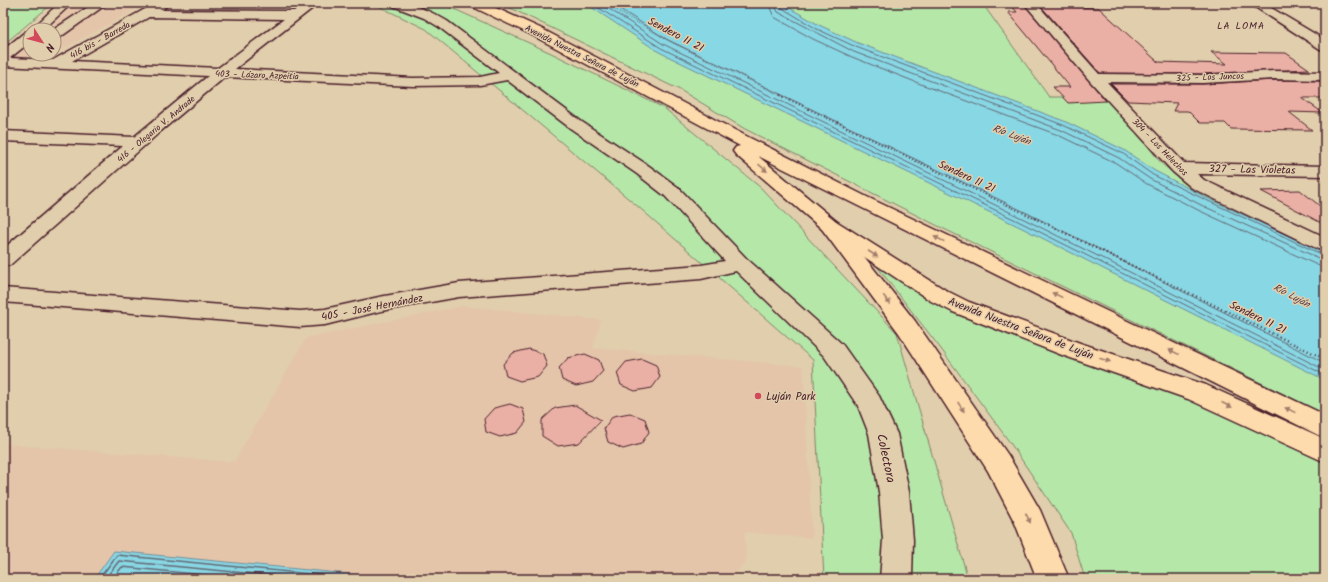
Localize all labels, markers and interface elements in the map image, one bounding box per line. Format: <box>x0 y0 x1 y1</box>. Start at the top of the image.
street label: Sendero 11 21 <box>644 13 707 57</box>
street label: 416 bis - Barreda <box>67 18 133 63</box>
district label: LA LOMA <box>1217 18 1265 34</box>
street label: Avenida Nuestra Señora de Luján <box>522 21 642 92</box>
north arrow <box>22 22 62 62</box>
text: N <box>40 39 59 55</box>
street label: 403 - Lázaro Azpeitia <box>215 67 299 84</box>
street label: 325 - Los Juncos <box>1176 69 1245 86</box>
street label: 416 - Olegario V. Andrade <box>114 92 199 167</box>
street label: 304 - Los Helechos <box>1128 115 1191 180</box>
water label: Río Luján <box>990 120 1034 150</box>
street label: Sendero 11 21 <box>935 156 998 198</box>
street label: 327 - Las Violetas <box>1208 160 1296 180</box>
one-way arrow <box>758 164 768 173</box>
one-way arrow <box>934 236 945 242</box>
one-way arrow <box>868 250 878 258</box>
water label: Río Luján <box>1270 280 1313 313</box>
street label: 405 - José Hernández <box>320 289 425 327</box>
one-way arrow <box>1051 292 1062 298</box>
street label: Avenida Nuestra Señora de Luján <box>945 293 1096 365</box>
one-way arrow <box>882 295 891 306</box>
street label: Sendero 11 21 <box>1226 296 1289 339</box>
one-way arrow <box>1168 349 1179 355</box>
one-way arrow <box>1099 357 1111 363</box>
place label: Luján Park <box>766 388 816 406</box>
marker: Luján Park <box>753 391 763 401</box>
one-way arrow <box>957 402 965 412</box>
one-way arrow <box>1221 402 1232 408</box>
one-way arrow <box>1284 406 1296 413</box>
street label: Colectora <box>870 432 901 485</box>
one-way arrow <box>1025 512 1031 524</box>

